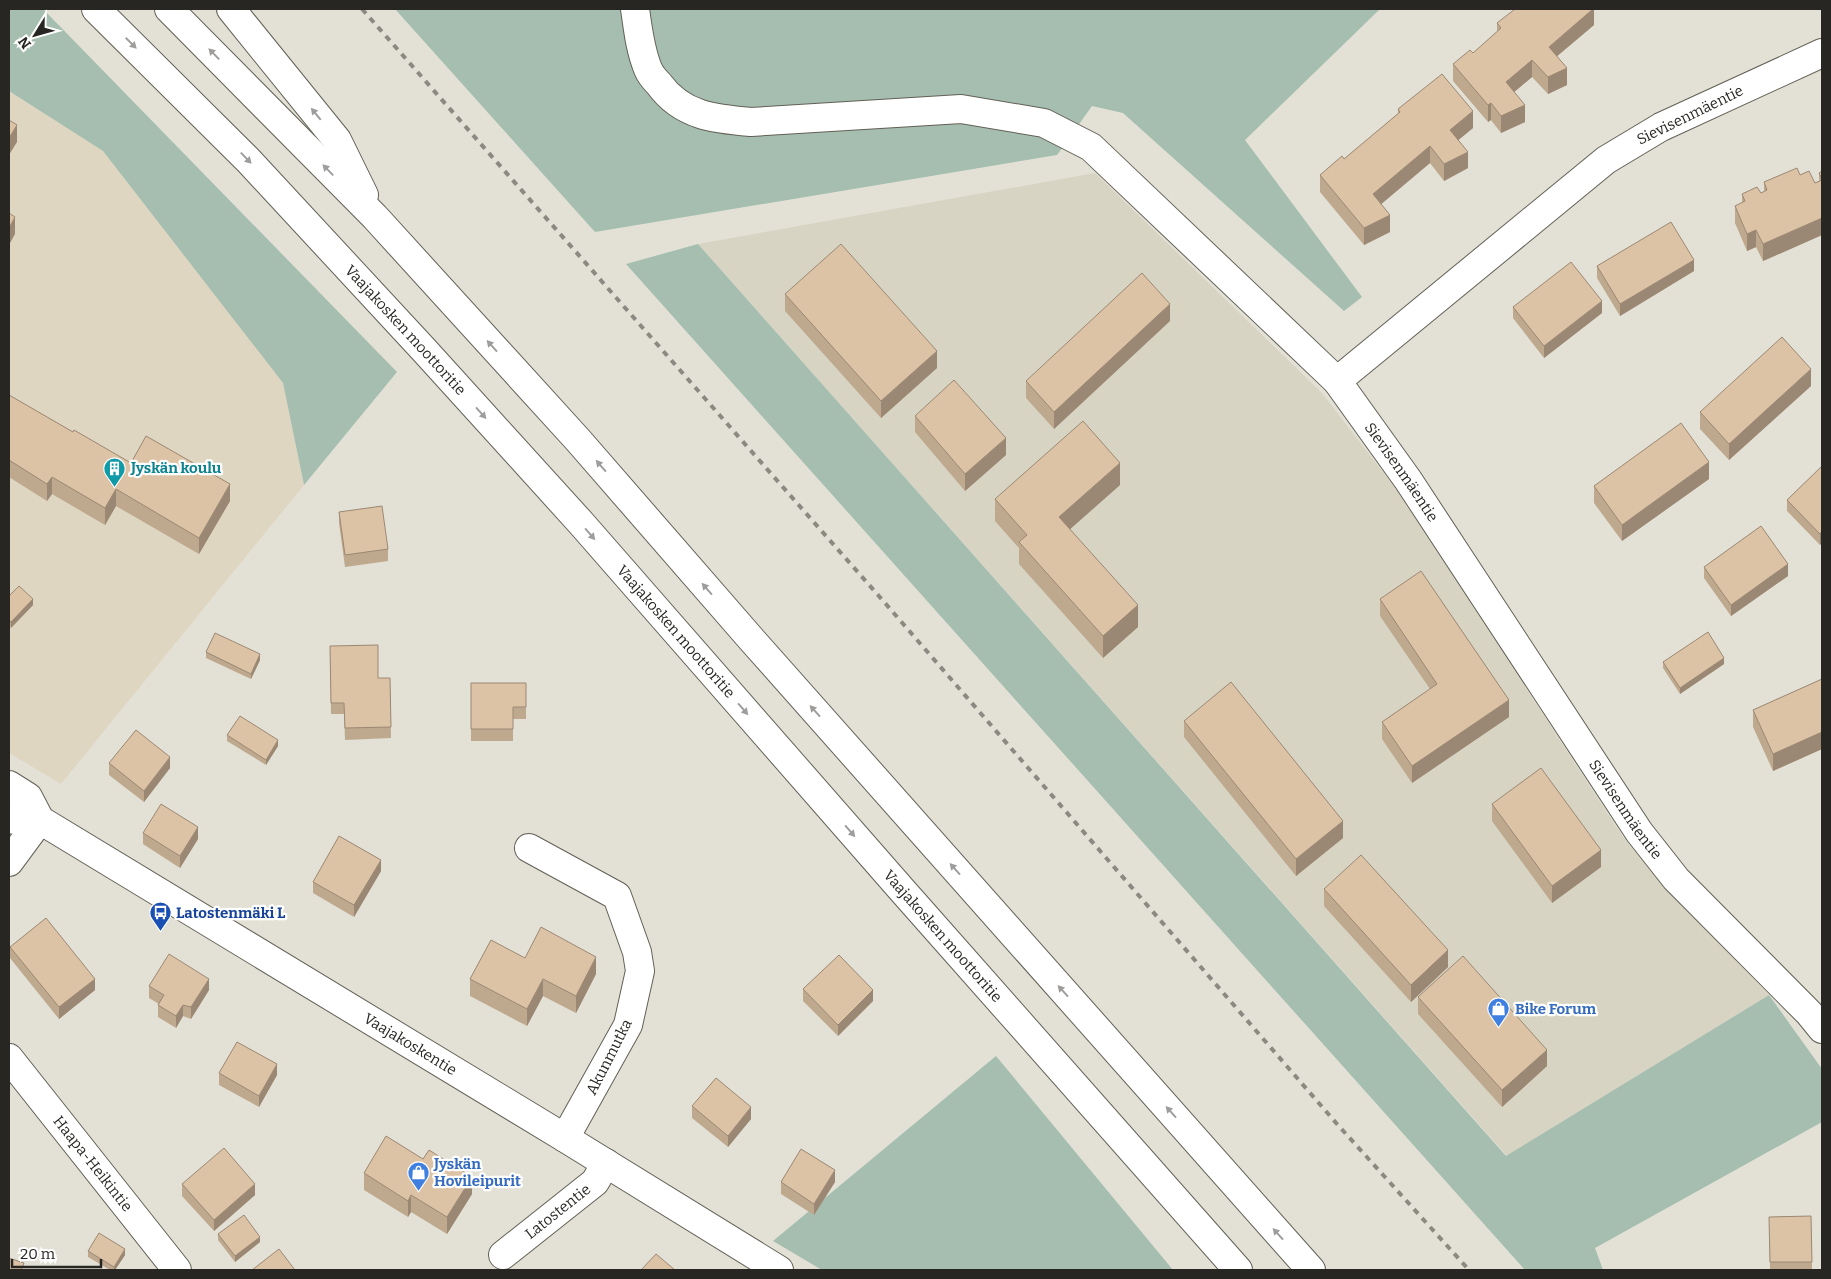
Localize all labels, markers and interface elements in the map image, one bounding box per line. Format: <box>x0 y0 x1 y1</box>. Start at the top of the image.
north arrow <box>10 10 60 60</box>
text: N <box>15 33 35 52</box>
one-way arrow <box>124 37 136 49</box>
one-way arrow <box>209 48 221 60</box>
street label: Sievisenmäentie <box>1634 81 1746 149</box>
one-way arrow <box>311 108 322 121</box>
one-way arrow <box>240 152 252 164</box>
one-way arrow <box>322 164 334 176</box>
street label: Vaajakosken moottoritie <box>341 261 470 399</box>
one-way arrow <box>486 339 497 352</box>
one-way arrow <box>475 407 487 419</box>
street label: Sievisenmäentie <box>1361 419 1442 525</box>
building icon: Jyskän koulu <box>103 456 127 487</box>
place label: Jyskän koulu <box>130 459 222 477</box>
one-way arrow <box>595 460 606 473</box>
one-way arrow <box>584 527 596 539</box>
street label: Vaajakosken moottoritie <box>613 561 739 702</box>
one-way arrow <box>701 583 713 595</box>
one-way arrow <box>737 702 749 714</box>
one-way arrow <box>809 704 820 717</box>
street label: Sievisenmäentie <box>1585 756 1666 863</box>
one-way arrow <box>844 825 855 837</box>
one-way arrow <box>950 863 961 875</box>
street label: Vaajakosken moottoritie <box>880 866 1006 1006</box>
bus stop icon: Latostenmäki L <box>148 901 172 932</box>
place label: Latostenmäki L <box>176 904 286 922</box>
one-way arrow <box>1057 985 1069 997</box>
shop icon: Bike Forum <box>1487 997 1511 1028</box>
place label: Bike Forum <box>1515 1000 1597 1018</box>
street label: Vaajakoskentie <box>360 1009 460 1079</box>
street label: Akunmutka <box>582 1016 636 1098</box>
one-way arrow <box>1165 1106 1176 1119</box>
street label: Haapa-Heikintie <box>49 1112 136 1215</box>
place label: Jyskän Hovileipurit <box>433 1155 521 1190</box>
shop icon: Jyskän Hovileipurit <box>406 1161 430 1192</box>
street label: Latostentie <box>522 1180 594 1243</box>
one-way arrow <box>1273 1227 1284 1240</box>
scale bar <box>12 1236 101 1268</box>
text: 20 m <box>20 1245 56 1263</box>

